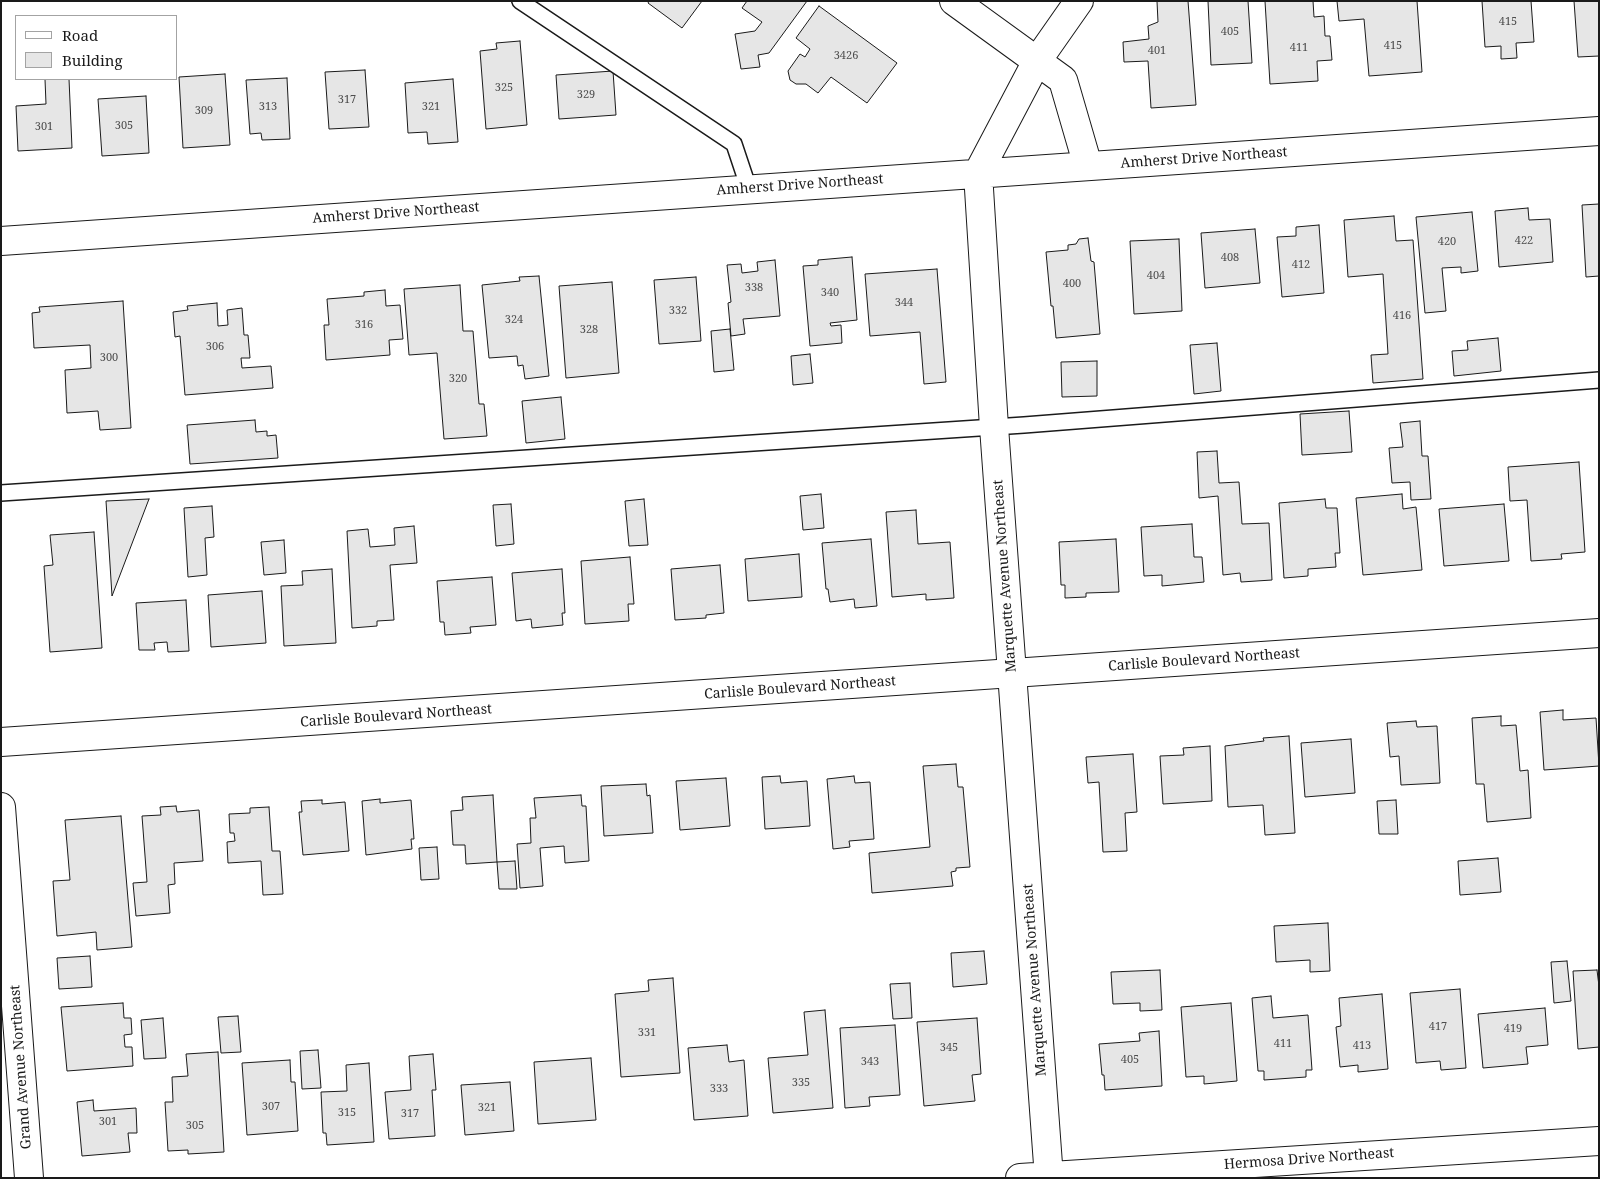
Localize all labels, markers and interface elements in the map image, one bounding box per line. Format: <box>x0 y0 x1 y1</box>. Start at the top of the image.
legend <box>15 15 178 80</box>
house number: 415 <box>1499 15 1517 29</box>
text: Road <box>62 25 98 45</box>
house number: 405 <box>1221 25 1239 39</box>
house number: 415 <box>1384 39 1402 53</box>
house number: 411 <box>1290 41 1308 55</box>
house number: 401 <box>1148 44 1166 58</box>
house number: 3426 <box>834 49 858 63</box>
text: Building <box>62 50 123 70</box>
house number: 325 <box>495 81 513 95</box>
house number: 329 <box>577 88 595 102</box>
house number: 317 <box>338 93 356 107</box>
house number: 313 <box>259 100 277 114</box>
house number: 321 <box>422 100 440 114</box>
house number: 309 <box>195 104 213 118</box>
house number: 305 <box>115 119 133 133</box>
house number: 301 <box>35 120 53 134</box>
street label: Amherst Drive Northeast <box>1120 144 1288 172</box>
street label: Amherst Drive Northeast <box>716 171 884 199</box>
street label: Amherst Drive Northeast <box>312 199 480 227</box>
house number: 422 <box>1515 234 1533 248</box>
house number: 420 <box>1438 235 1456 249</box>
house number: 408 <box>1221 251 1239 265</box>
house number: 412 <box>1292 258 1310 272</box>
house number: 404 <box>1147 269 1165 283</box>
house number: 400 <box>1063 277 1081 291</box>
house number: 338 <box>745 281 763 295</box>
house number: 340 <box>821 286 839 300</box>
house number: 344 <box>895 296 913 310</box>
house number: 332 <box>669 304 687 318</box>
house number: 416 <box>1393 309 1411 323</box>
house number: 324 <box>505 313 523 327</box>
house number: 316 <box>355 318 373 332</box>
house number: 328 <box>580 323 598 337</box>
house number: 306 <box>206 340 224 354</box>
house number: 300 <box>100 351 118 365</box>
house number: 320 <box>449 372 467 386</box>
street label: Marquette Avenue Northeast <box>990 479 1020 673</box>
street label: Carlisle Boulevard Northeast <box>1108 645 1300 675</box>
street label: Carlisle Boulevard Northeast <box>704 673 896 703</box>
street label: Carlisle Boulevard Northeast <box>300 701 492 731</box>
street label: Marquette Avenue Northeast <box>1020 883 1050 1077</box>
street label: Grand Avenue Northeast <box>7 984 35 1150</box>
house number: 417 <box>1429 1020 1447 1034</box>
house number: 419 <box>1504 1022 1522 1036</box>
house number: 331 <box>638 1026 656 1040</box>
house number: 411 <box>1274 1037 1292 1051</box>
house number: 413 <box>1353 1039 1371 1053</box>
house number: 345 <box>940 1041 958 1055</box>
house number: 405 <box>1121 1053 1139 1067</box>
house number: 343 <box>861 1055 879 1069</box>
house number: 335 <box>792 1076 810 1090</box>
house number: 333 <box>710 1082 728 1096</box>
house number: 307 <box>262 1100 280 1114</box>
house number: 321 <box>478 1101 496 1115</box>
house number: 315 <box>338 1106 356 1120</box>
house number: 317 <box>401 1107 419 1121</box>
house number: 301 <box>99 1115 117 1129</box>
house number: 305 <box>186 1119 204 1133</box>
street label: Hermosa Drive Northeast <box>1223 1145 1395 1173</box>

